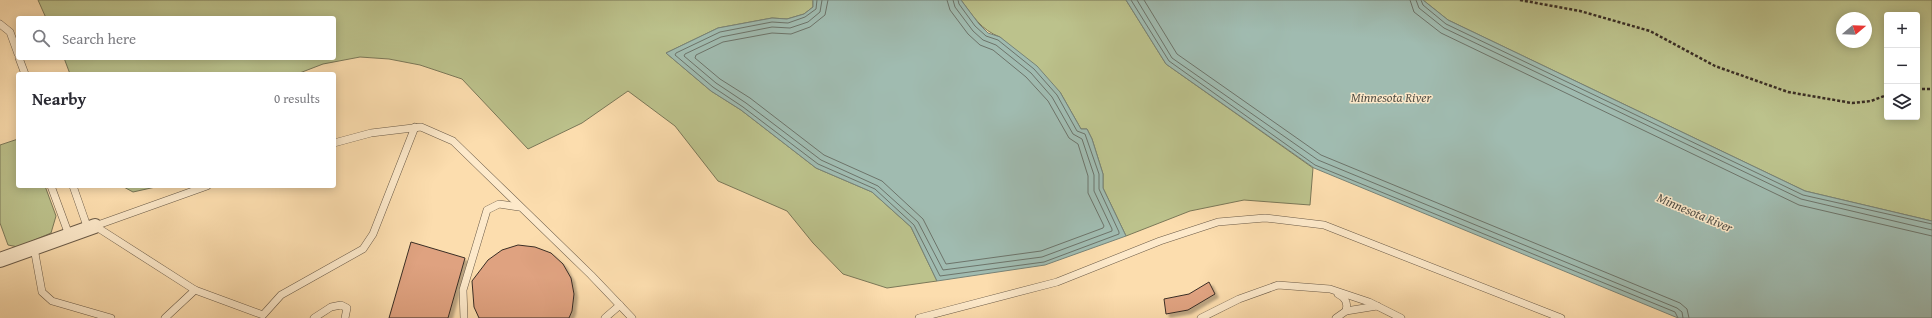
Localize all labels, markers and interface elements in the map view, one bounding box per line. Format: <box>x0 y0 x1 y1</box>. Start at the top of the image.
north arrow <box>1836 12 1872 48</box>
map controls <box>1884 12 1920 120</box>
button: + <box>1884 12 1920 48</box>
search box <box>16 16 336 60</box>
icon: search <box>30 27 52 49</box>
text: Search here <box>62 28 136 49</box>
button: − <box>1884 48 1920 84</box>
button: layers <box>1884 84 1920 120</box>
text: Nearby <box>32 86 86 111</box>
water label: Minnesota River <box>1351 88 1432 107</box>
text: 0 results <box>274 89 320 108</box>
water label: Minnesota River <box>1654 188 1737 237</box>

